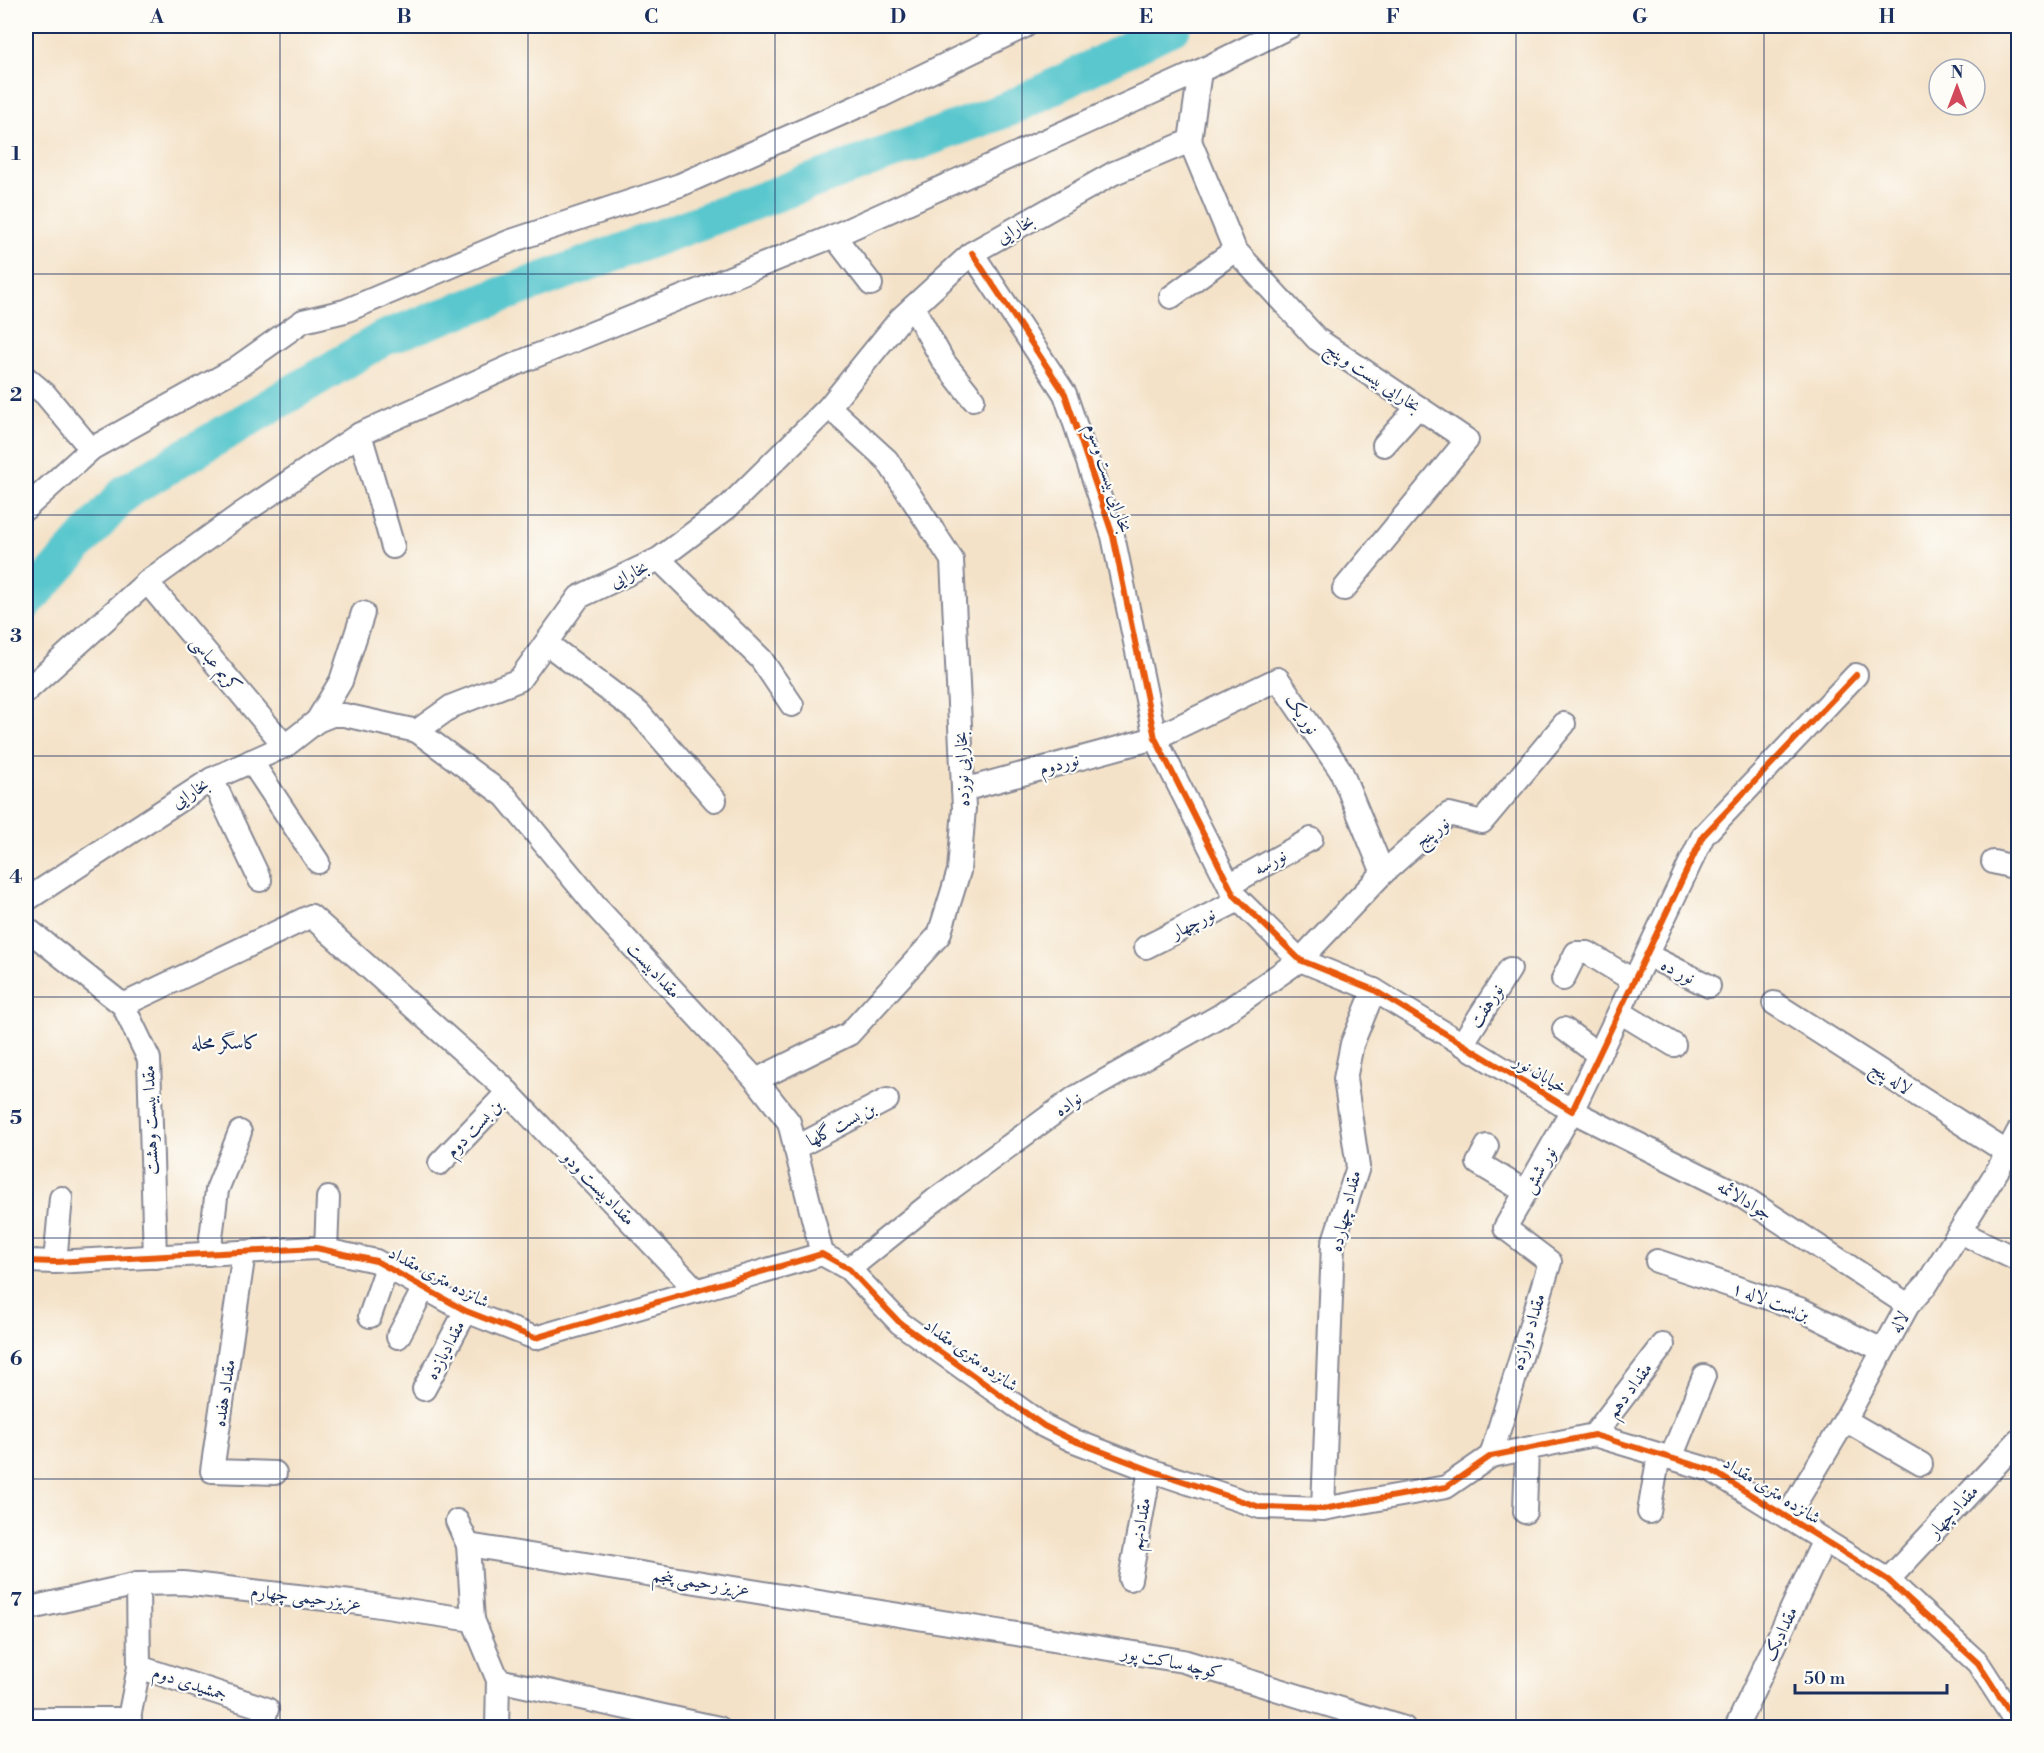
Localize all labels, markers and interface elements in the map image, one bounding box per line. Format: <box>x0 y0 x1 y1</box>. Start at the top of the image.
text: A <box>149 5 165 30</box>
text: B <box>396 5 412 30</box>
text: C <box>644 5 658 30</box>
text: D <box>890 5 906 30</box>
text: E <box>1139 5 1153 30</box>
text: F <box>1386 5 1400 30</box>
text: G <box>1632 5 1648 30</box>
text: H <box>1879 5 1896 30</box>
north arrow <box>1927 57 1987 117</box>
text: N <box>1951 63 1964 83</box>
text: 1 <box>11 142 21 167</box>
street label: بخارایی <box>992 209 1038 249</box>
street label: بخارایی بیست وپنج <box>1318 337 1425 421</box>
text: 2 <box>10 383 22 408</box>
street label: بخارایی بیست وسوم <box>1076 420 1137 537</box>
street label: بخارایی <box>606 556 652 593</box>
text: 3 <box>10 624 22 649</box>
street label: کریم عباسی <box>182 631 246 700</box>
street label: نور یک <box>1280 689 1324 739</box>
street label: بخارایی نوزده <box>950 731 975 807</box>
street label: نوردوم <box>1037 748 1083 785</box>
street label: بخارایی <box>167 773 213 814</box>
street label: نورپنج <box>1410 812 1457 856</box>
street label: نورسه <box>1250 844 1291 881</box>
text: 4 <box>9 865 23 890</box>
street label: نورچهار <box>1165 903 1219 945</box>
street label: مقدادبیست <box>622 937 686 1003</box>
street label: نور ده <box>1657 953 1699 990</box>
street label: نورهفت <box>1464 980 1509 1033</box>
district label: کاسگر محله <box>191 1030 259 1056</box>
street label: خیابان نور <box>1508 1048 1572 1099</box>
street label: لاله پنج <box>1863 1057 1916 1104</box>
street label: مقدا بیست وهشت <box>137 1065 164 1175</box>
street label: نواده <box>1050 1087 1086 1122</box>
street label: بن بست دوم <box>441 1094 511 1165</box>
street label: بن بست گلها <box>803 1096 880 1152</box>
text: 5 <box>10 1106 22 1131</box>
street label: نور شش <box>1517 1143 1562 1198</box>
street label: مقدادبیست ودو <box>556 1145 640 1231</box>
street label: مقداد چهارده <box>1324 1168 1367 1254</box>
street label: جوادالائمه <box>1713 1175 1776 1226</box>
street label: شانزده متری مقداد <box>384 1241 493 1314</box>
street label: بن‌بست لاله ۱ <box>1729 1277 1814 1326</box>
street label: مقداد دوازده <box>1506 1291 1551 1373</box>
street label: لاله <box>1884 1307 1915 1337</box>
street label: شانزده متری مقداد <box>919 1313 1022 1397</box>
street label: مقدادیازده <box>420 1317 471 1384</box>
text: 6 <box>10 1347 23 1372</box>
street label: مقداد هفده <box>208 1358 241 1428</box>
street label: مقداد دهم <box>1601 1358 1662 1426</box>
street label: شانزده متری مقداد <box>1718 1451 1825 1530</box>
street label: مقدادچهار <box>1922 1480 1984 1544</box>
street label: مقدادنهم <box>1125 1496 1161 1553</box>
street label: عزیز رحیمی پنجم <box>650 1563 751 1606</box>
street label: عزیزرحیمی چهارم <box>249 1579 363 1620</box>
text: 7 <box>10 1588 22 1613</box>
street label: مقدادیک <box>1758 1603 1803 1665</box>
street label: کوچه ساکت پور <box>1117 1640 1224 1685</box>
scale bar <box>1795 1657 1946 1695</box>
street label: جمشیدی دوم <box>148 1661 230 1710</box>
text: 50 m <box>1804 1667 1846 1690</box>

